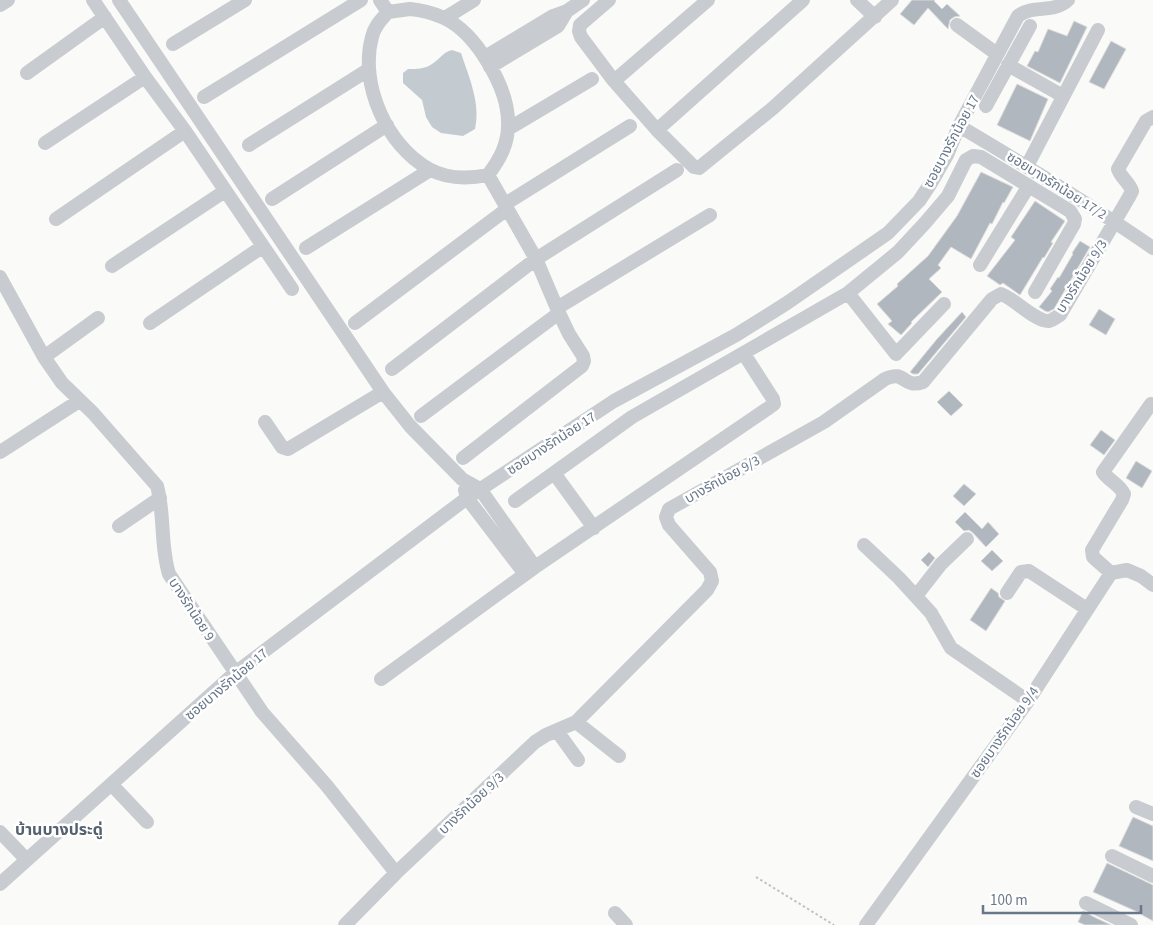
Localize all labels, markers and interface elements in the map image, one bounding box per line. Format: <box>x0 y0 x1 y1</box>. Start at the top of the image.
street label: ซอยบางรักน้อย 17 <box>919 91 985 191</box>
street label: ซอยบางรักน้อย 17/2 <box>1003 147 1110 225</box>
street label: บางรักน้อย 9/3 <box>1051 236 1112 317</box>
street label: ซอยบางรักน้อย 17 <box>503 407 600 480</box>
street label: บางรักน้อย 9/3 <box>681 451 764 509</box>
street label: บางรักน้อย 9 <box>163 574 219 645</box>
street label: ซอยบางรักน้อย 17 <box>181 644 272 725</box>
street label: ซอยบางรักน้อย 9/4 <box>966 683 1044 782</box>
street label: บางรักน้อย 9/3 <box>434 768 509 840</box>
district label: บ้านบางประดู่ <box>15 819 103 841</box>
scale bar <box>983 882 1140 914</box>
text: 100 m <box>990 890 1028 911</box>

